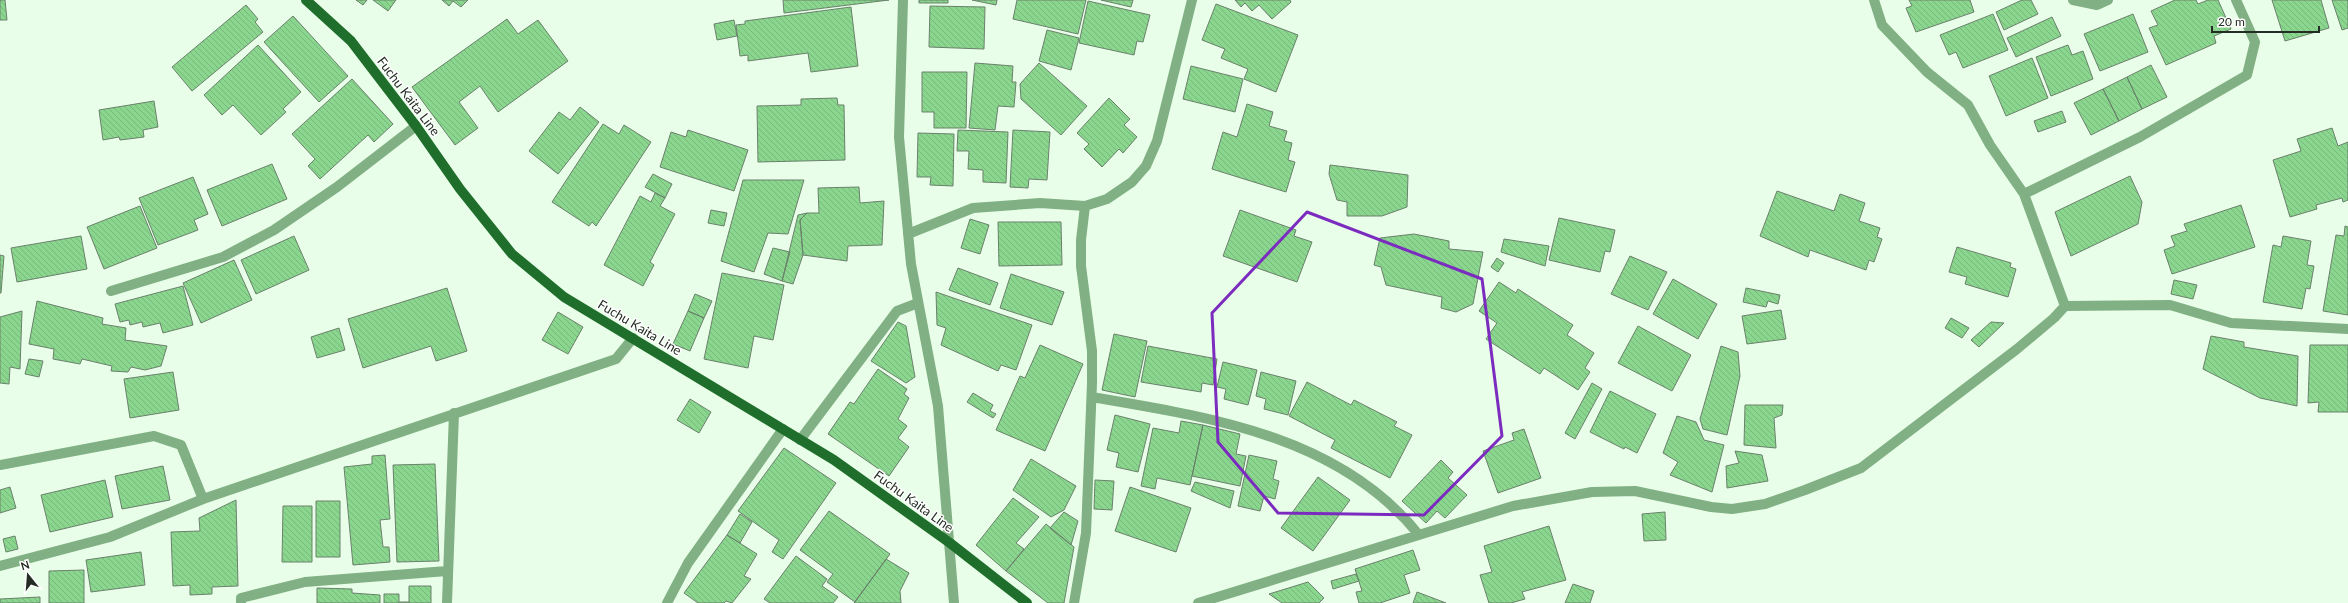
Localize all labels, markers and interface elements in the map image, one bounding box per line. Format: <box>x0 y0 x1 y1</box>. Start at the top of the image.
scale bar <box>2212 8 2319 34</box>
text: 20 m <box>2218 14 2245 29</box>
street label: Fuchu Kaita Line <box>374 53 444 139</box>
street label: Fuchu Kaita Line <box>595 296 685 358</box>
street label: Fuchu Kaita Line <box>871 467 957 535</box>
north arrow <box>8 555 48 595</box>
text: N <box>19 558 31 572</box>

